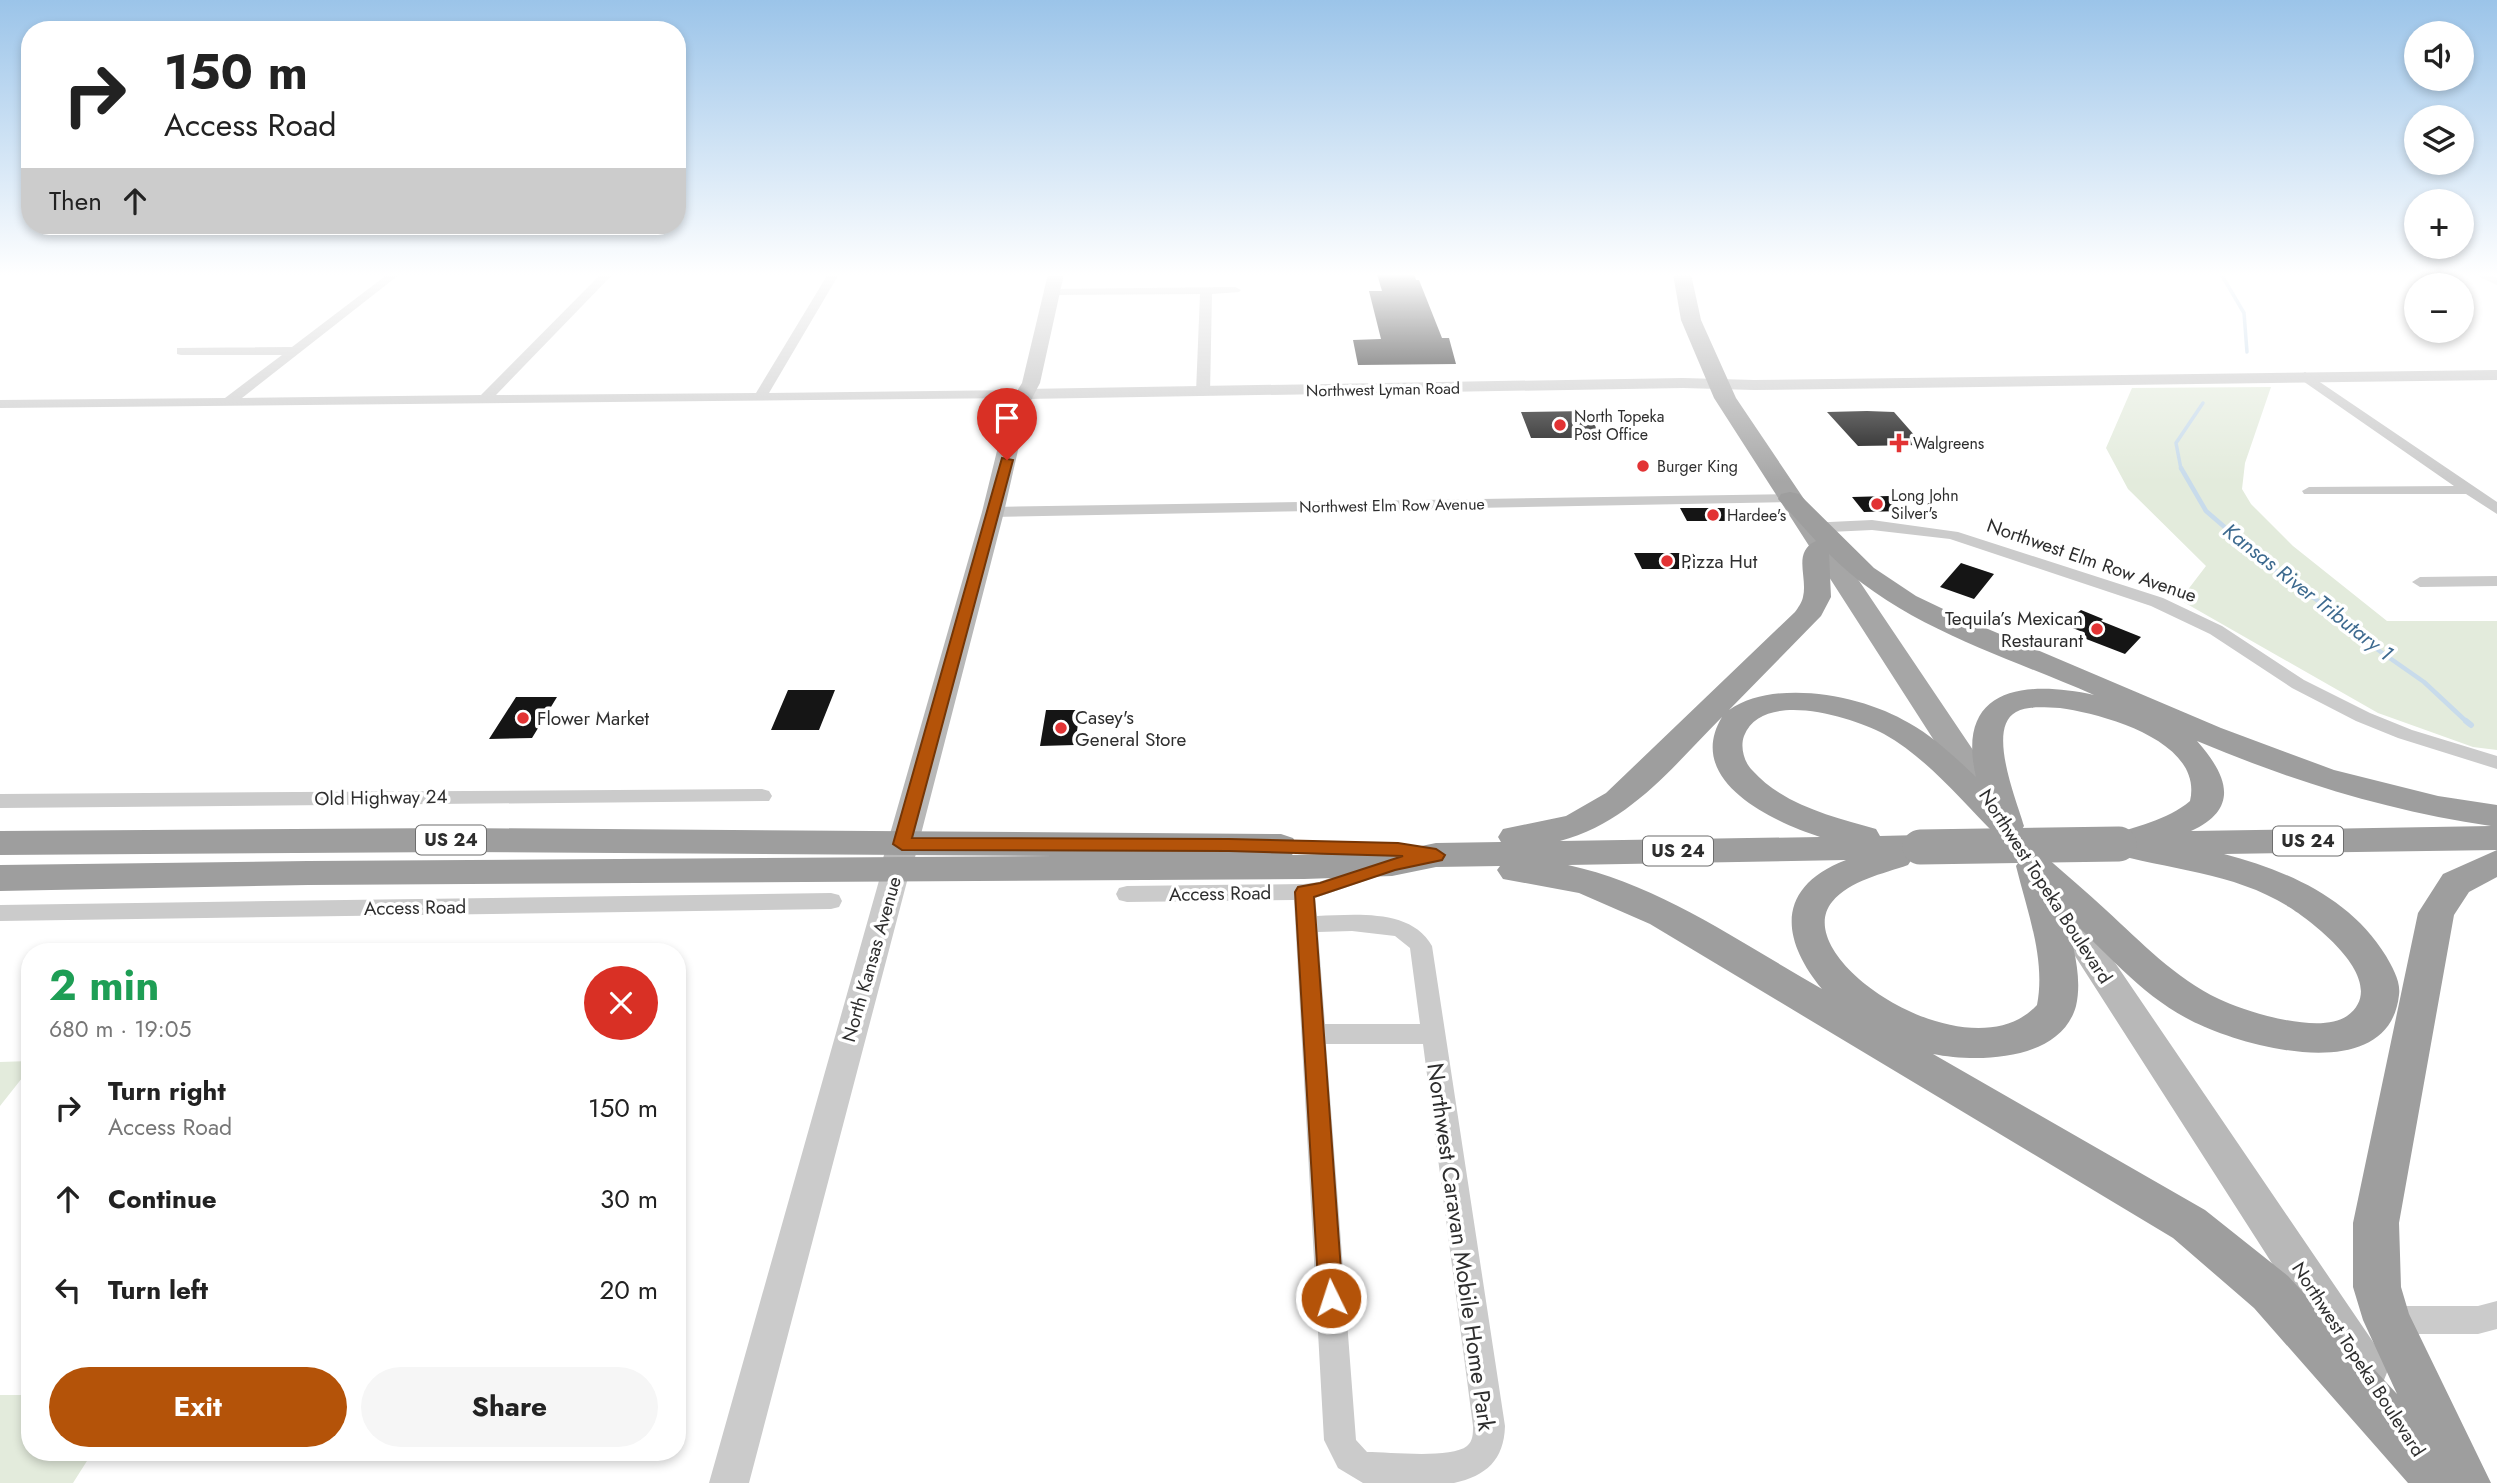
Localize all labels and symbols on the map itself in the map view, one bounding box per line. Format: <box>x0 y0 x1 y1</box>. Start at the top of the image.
street label: Northwest Lyman Road <box>1306 377 1460 402</box>
pin <box>977 388 1037 460</box>
place label: North Topeka Post Office <box>1574 405 1664 446</box>
marker: North Topeka Post Office <box>1552 417 1568 433</box>
place label: Walgreens <box>1913 432 1984 455</box>
marker: Walgreens <box>1891 435 1907 451</box>
place label: Burger King <box>1657 455 1738 478</box>
marker: Burger King <box>1635 458 1651 474</box>
place label: Long John Silver's <box>1891 484 1959 525</box>
street label: Northwest Elm Row Avenue <box>1299 492 1485 519</box>
marker: Long John Silver's <box>1869 496 1885 512</box>
place label: Hardee's <box>1727 504 1786 527</box>
marker: Hardee's <box>1705 507 1721 523</box>
street label: Northwest Elm Row Avenue <box>1983 512 2201 609</box>
water label: Kansas River Tributary 1 <box>2217 516 2399 668</box>
place label: Pizza Hut <box>1681 548 1758 575</box>
marker: Pizza Hut <box>1659 553 1675 569</box>
place label: Tequila’s Mexican Restaurant <box>1945 605 2083 654</box>
marker: Tequila’s Mexican Restaurant <box>2089 621 2105 637</box>
place label: Casey's General Store <box>1075 704 1187 753</box>
place label: Flower Market <box>537 705 650 732</box>
marker: Flower Market <box>515 710 531 726</box>
marker: Casey's General Store <box>1053 720 1069 736</box>
street label: Old Highway 24 <box>314 783 448 812</box>
street label: Northwest Topeka Boulevard <box>1972 784 2119 989</box>
road number: US 24 <box>416 826 486 854</box>
road number: US 24 <box>2273 826 2343 856</box>
road number: US 24 <box>1643 836 1713 866</box>
street label: North Kansas Avenue <box>835 873 908 1045</box>
street label: Access Road <box>1169 879 1271 908</box>
street label: Access Road <box>364 893 466 922</box>
street label: Northwest Caravan Mobile Home Park <box>1418 1061 1504 1434</box>
street label: Northwest Topeka Boulevard <box>2285 1257 2432 1462</box>
position arrow <box>1294 1261 1368 1335</box>

